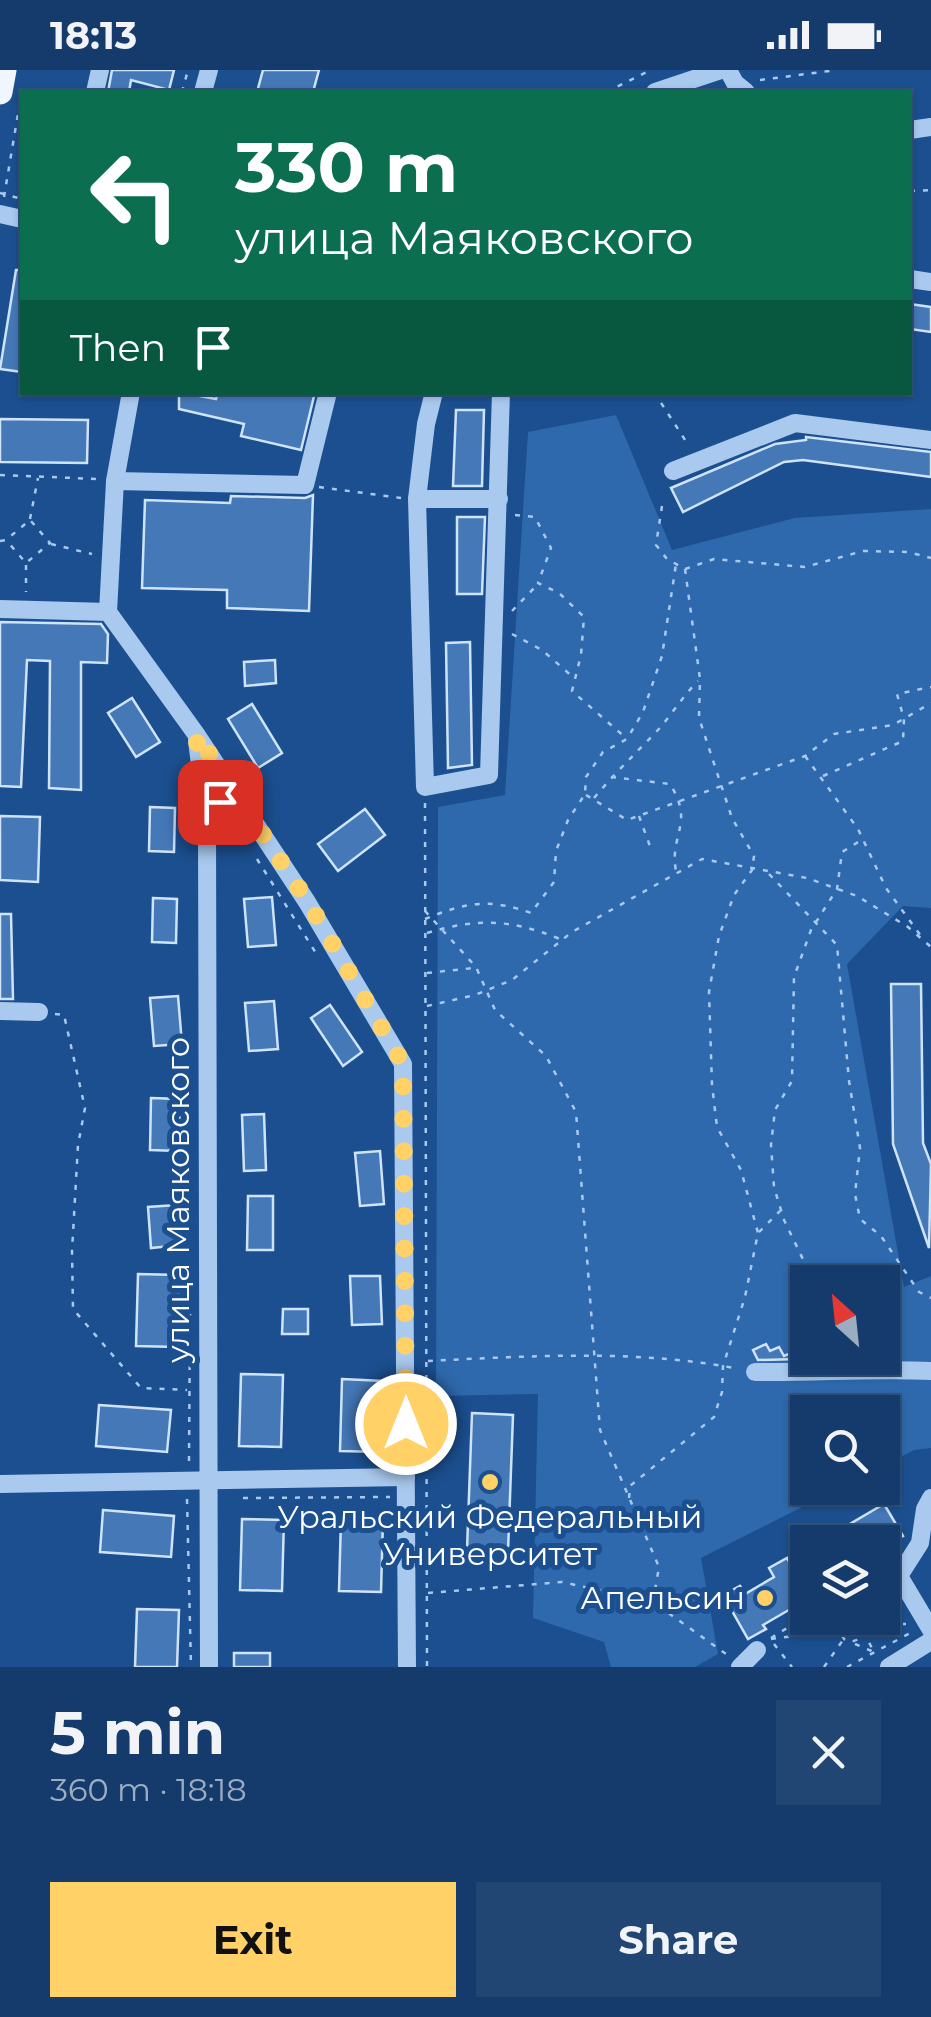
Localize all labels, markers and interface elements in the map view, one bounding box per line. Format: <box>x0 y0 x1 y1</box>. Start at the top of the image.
text: 18:13 <box>50 12 137 59</box>
text: 330 m <box>235 124 458 210</box>
icon: left <box>70 130 200 260</box>
text: улица Маяковского <box>235 210 694 265</box>
icon: arrive <box>186 320 241 375</box>
text: Then <box>70 324 166 371</box>
pin <box>178 760 263 845</box>
icon: arrive <box>193 775 248 830</box>
street label: улица Маяковского <box>158 1037 197 1364</box>
north arrow <box>790 1265 900 1375</box>
map controls <box>790 1265 900 1635</box>
position arrow <box>354 1372 458 1476</box>
button: search <box>790 1395 900 1505</box>
marker: Уральский Федеральный Университет <box>479 1471 501 1493</box>
place label: Уральский Федеральный Университет <box>277 1497 703 1573</box>
button: layers <box>790 1525 900 1635</box>
place label: Апельсин <box>580 1578 745 1617</box>
marker: Апельсин <box>754 1587 776 1609</box>
text: 5 min <box>50 1696 225 1769</box>
button: close <box>776 1700 881 1805</box>
text: 360 m · 18:18 <box>50 1770 247 1809</box>
button: Exit <box>50 1882 456 1997</box>
button: Share <box>476 1882 881 1997</box>

